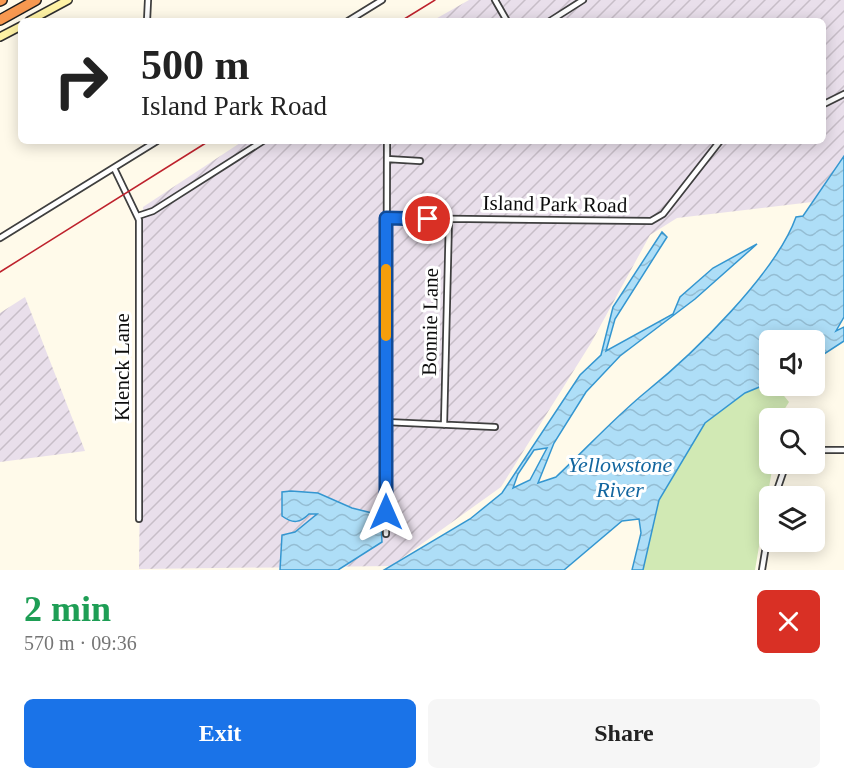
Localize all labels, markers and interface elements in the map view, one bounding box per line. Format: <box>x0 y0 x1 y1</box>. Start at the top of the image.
icon: right <box>42 42 120 120</box>
text: 500 m <box>141 42 250 88</box>
text: Island Park Road <box>141 91 327 121</box>
street label: Island Park Road <box>482 191 628 217</box>
pin <box>402 193 453 244</box>
icon: arrive <box>411 202 444 235</box>
street label: Bonnie Lane <box>417 268 443 376</box>
street label: Klenck Lane <box>110 313 134 421</box>
map controls <box>759 330 825 552</box>
button: sound <box>759 330 825 396</box>
button: search <box>759 408 825 474</box>
water label: Yellowstone River <box>568 452 672 502</box>
position arrow <box>354 480 418 544</box>
button: layers <box>759 486 825 552</box>
text: 2 min <box>24 589 111 629</box>
button: close <box>757 590 820 653</box>
text: 570 m · 09:36 <box>24 632 137 654</box>
button: Exit <box>24 699 416 768</box>
button: Share <box>428 699 820 768</box>

